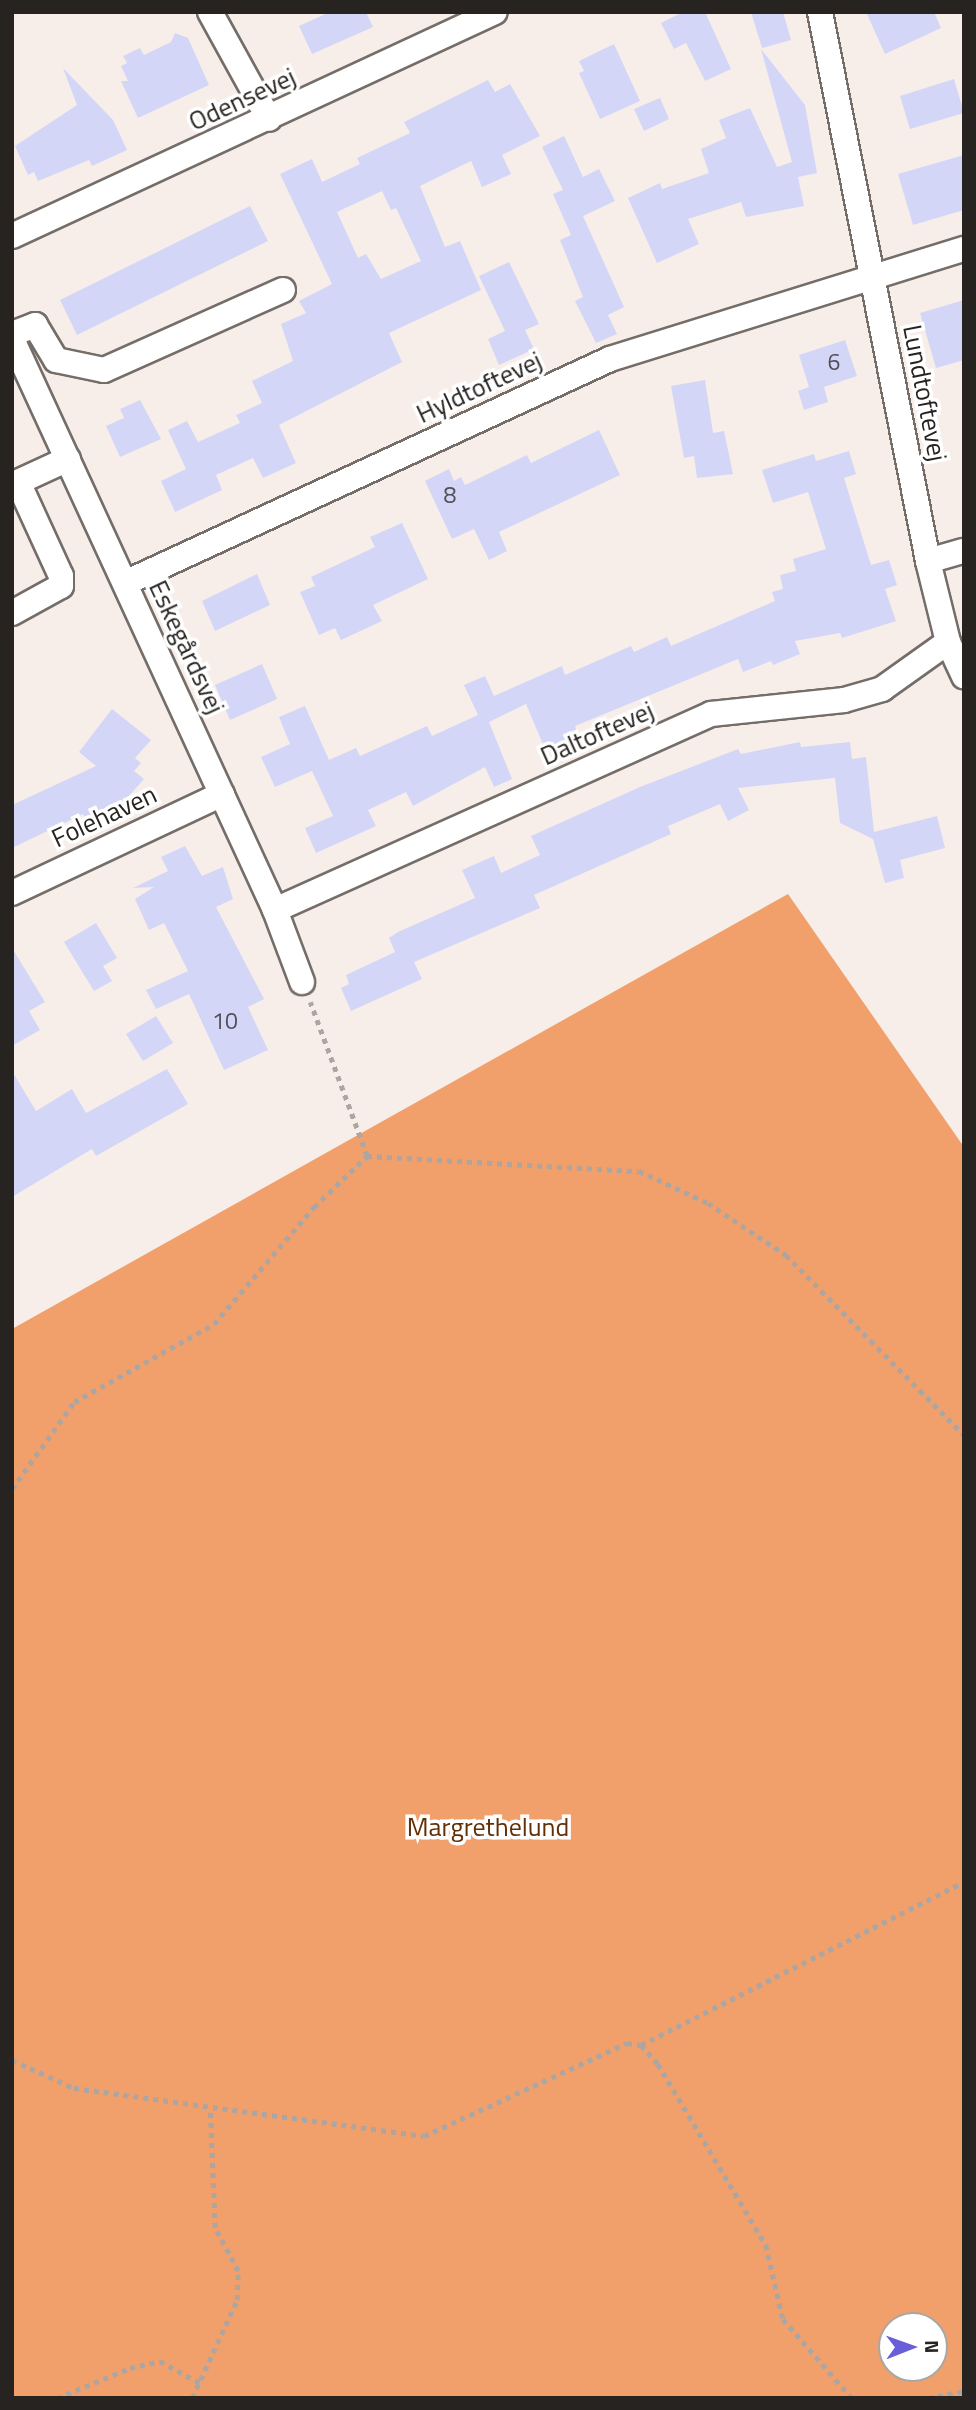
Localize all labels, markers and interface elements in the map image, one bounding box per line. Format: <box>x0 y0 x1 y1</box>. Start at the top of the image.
street label: Odensevej <box>184 61 300 137</box>
street label: Lundtoftevej <box>896 322 954 464</box>
street label: Hyldtoftevej <box>411 344 547 430</box>
house number: 6 <box>828 348 840 376</box>
house number: 8 <box>444 481 456 509</box>
street label: Eskegårdsvej <box>143 575 231 719</box>
street label: Daltoftevej <box>536 694 658 772</box>
street label: Folehaven <box>47 778 161 854</box>
house number: 10 <box>212 1007 238 1035</box>
park label: Margrethelund <box>407 1811 569 1843</box>
north arrow <box>878 2312 948 2382</box>
text: N <box>918 2340 947 2353</box>

